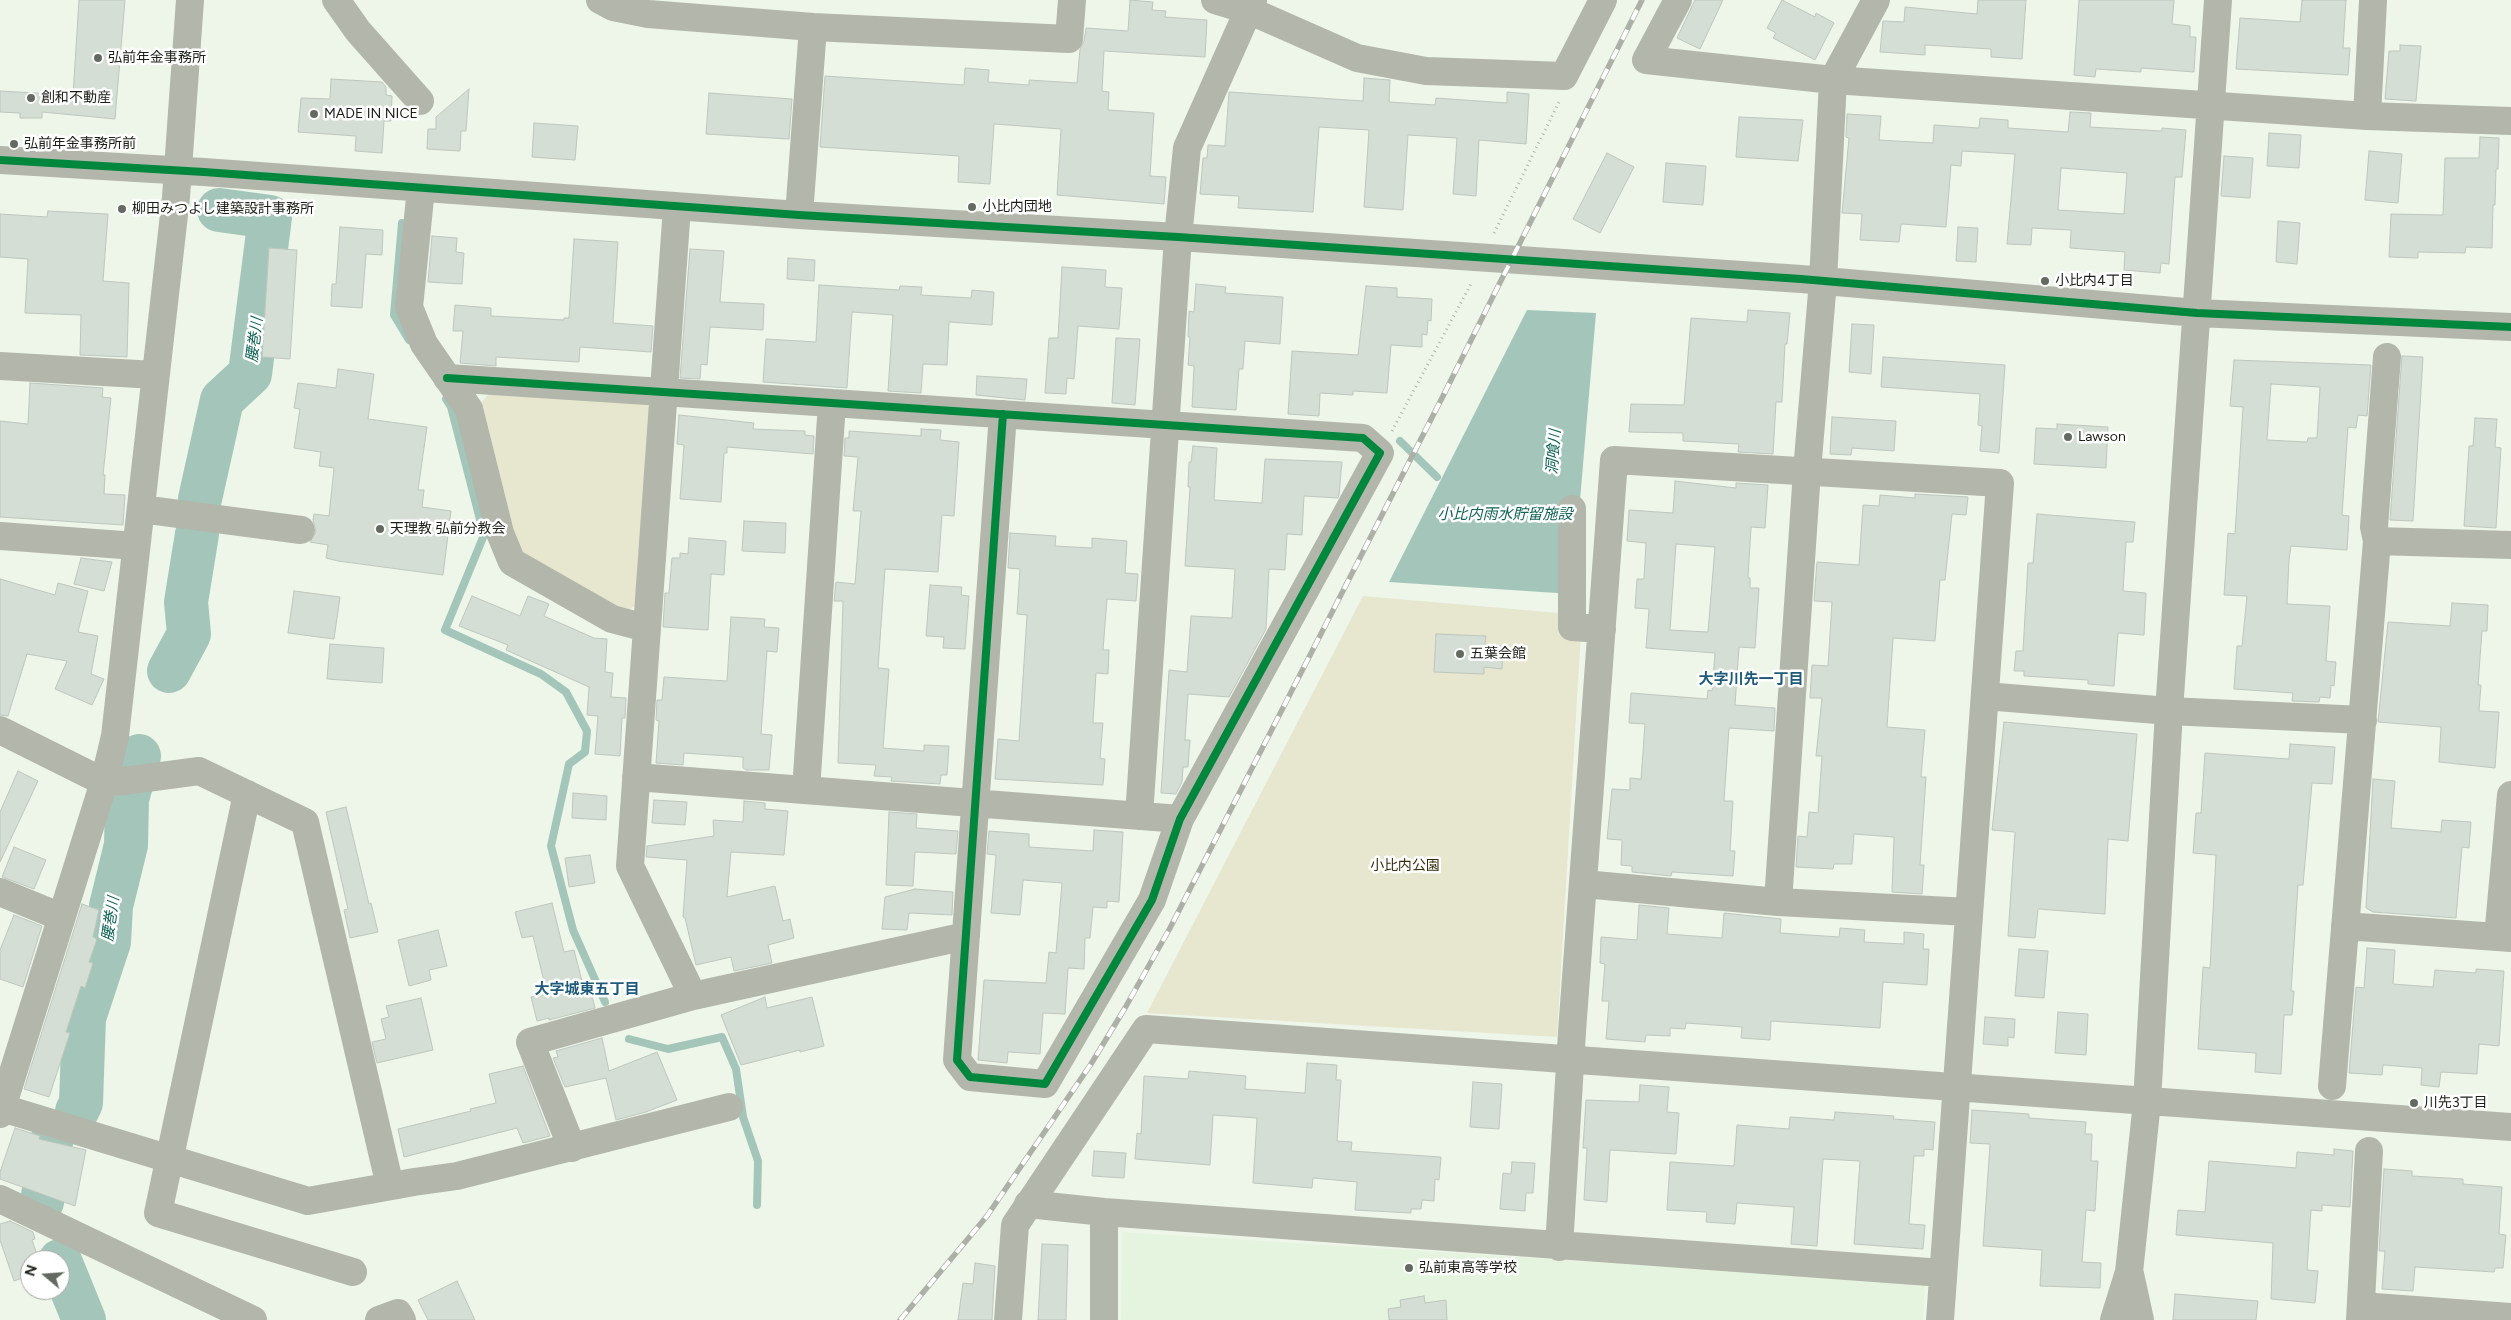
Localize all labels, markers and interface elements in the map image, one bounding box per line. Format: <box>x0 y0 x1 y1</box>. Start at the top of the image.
place label: 弘前年金事務所 <box>108 50 206 66</box>
marker: 弘前年金事務所 <box>92 52 104 64</box>
place label: 創和不動産 <box>41 90 111 106</box>
marker: 創和不動産 <box>25 92 37 104</box>
place label: MADE IN NICE <box>324 106 418 122</box>
marker: MADE IN NICE <box>308 108 320 120</box>
place label: 弘前年金事務所前 <box>24 136 136 152</box>
marker: 弘前年金事務所前 <box>8 138 20 150</box>
place label: 小比内団地 <box>982 199 1052 215</box>
place label: 柳田みつよし建築設計事務所 <box>132 201 314 217</box>
marker: 小比内団地 <box>966 201 978 213</box>
marker: 柳田みつよし建築設計事務所 <box>116 203 128 215</box>
place label: 小比内4丁目 <box>2055 273 2134 289</box>
marker: 小比内4丁目 <box>2039 275 2051 287</box>
water label: 腰巻川 <box>243 317 267 363</box>
water label: 洞喰川 <box>1543 429 1565 475</box>
place label: Lawson <box>2078 429 2126 445</box>
marker: Lawson <box>2062 431 2074 443</box>
water label: 小比内雨水貯留施設 <box>1438 506 1572 524</box>
place label: 天理教 弘前分教会 <box>390 521 505 537</box>
marker: 天理教 弘前分教会 <box>374 523 386 535</box>
place label: 五葉会館 <box>1470 646 1526 662</box>
marker: 五葉会館 <box>1454 648 1466 660</box>
district label: 大字川先一丁目 <box>1699 671 1803 689</box>
park label: 小比内公園 <box>1370 858 1440 874</box>
water label: 腰巻川 <box>99 895 123 943</box>
district label: 大字城東五丁目 <box>535 981 639 999</box>
place label: 川先3丁目 <box>2424 1095 2488 1111</box>
marker: 川先3丁目 <box>2408 1097 2420 1109</box>
north arrow <box>20 1250 70 1300</box>
place label: 弘前東高等学校 <box>1419 1260 1517 1276</box>
marker: 弘前東高等学校 <box>1403 1262 1415 1274</box>
text: N <box>21 1263 41 1278</box>

